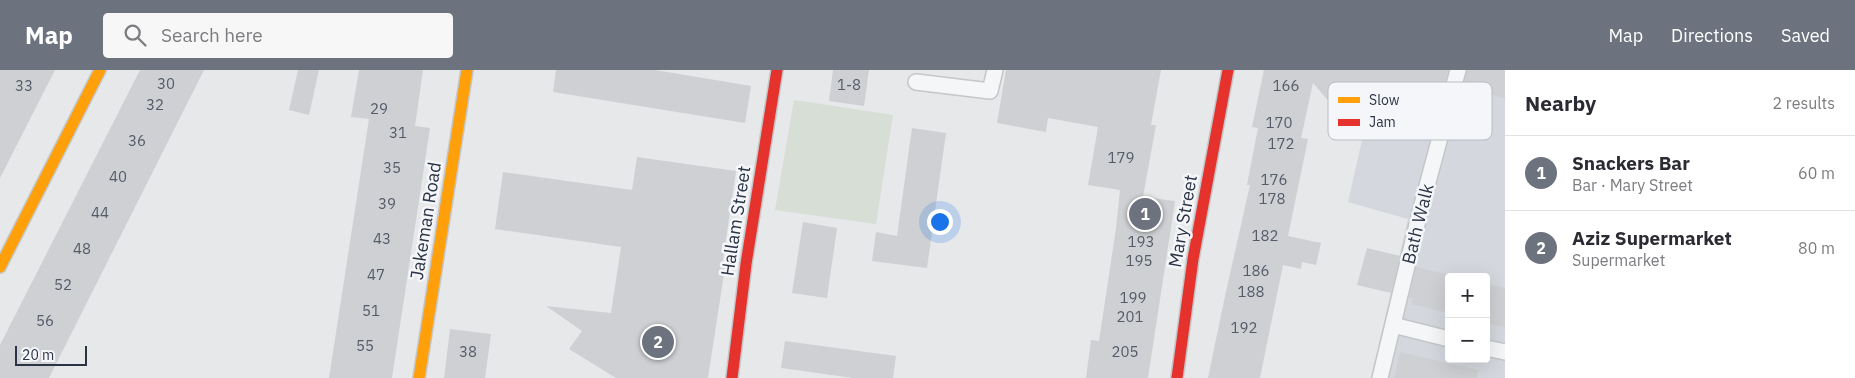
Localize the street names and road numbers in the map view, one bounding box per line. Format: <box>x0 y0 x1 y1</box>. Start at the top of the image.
street label: Jakeman Road <box>405 160 446 282</box>
street label: Hallam Street <box>715 164 756 278</box>
street label: Mary Street <box>1163 173 1202 269</box>
street label: Bath Walk <box>1396 181 1439 266</box>

